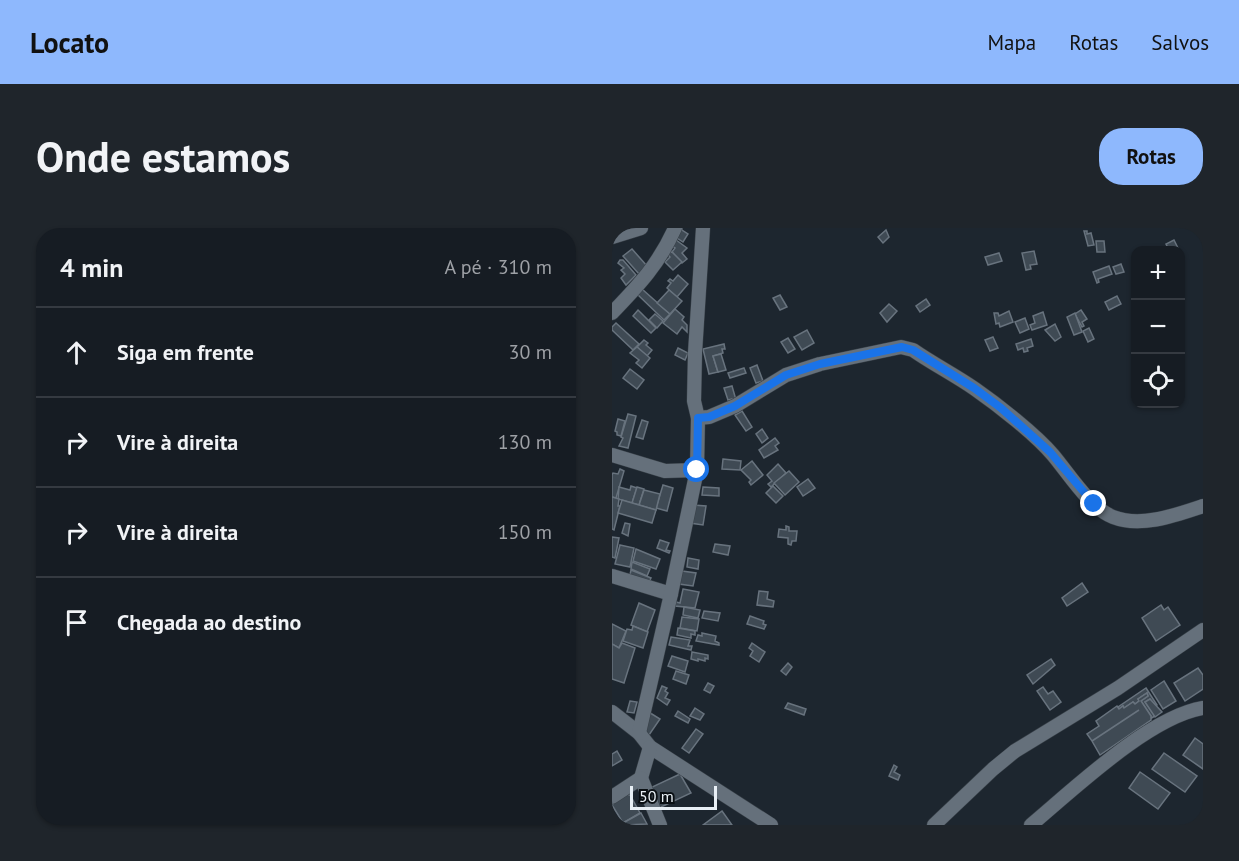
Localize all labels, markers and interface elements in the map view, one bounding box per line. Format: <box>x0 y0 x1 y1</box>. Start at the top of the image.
text: Locato <box>30 24 109 61</box>
text: Mapa <box>987 29 1036 56</box>
text: Rotas <box>1069 29 1118 56</box>
text: Salvos <box>1151 29 1209 56</box>
button: Rotas <box>1099 128 1203 185</box>
text: Onde estamos <box>36 129 290 184</box>
map controls <box>1131 246 1185 408</box>
button: + <box>1131 246 1185 300</box>
text: 4 min <box>60 251 123 284</box>
text: A pé · 310 m <box>445 254 552 280</box>
button: − <box>1131 300 1185 354</box>
icon: ahead <box>60 336 93 369</box>
text: Siga em frente <box>117 338 254 366</box>
text: 30 m <box>509 339 552 365</box>
button: locate <box>1131 354 1185 408</box>
icon: right <box>60 426 93 459</box>
text: Vire à direita <box>117 428 238 456</box>
text: 130 m <box>498 429 552 455</box>
route start <box>683 456 709 482</box>
route end <box>1080 490 1106 516</box>
icon: right <box>60 516 93 549</box>
text: Vire à direita <box>117 518 238 546</box>
text: 150 m <box>498 519 552 545</box>
icon: arrive <box>60 606 93 639</box>
text: Chegada ao destino <box>117 608 301 636</box>
scale bar <box>630 783 717 810</box>
text: 50 m <box>639 786 674 806</box>

